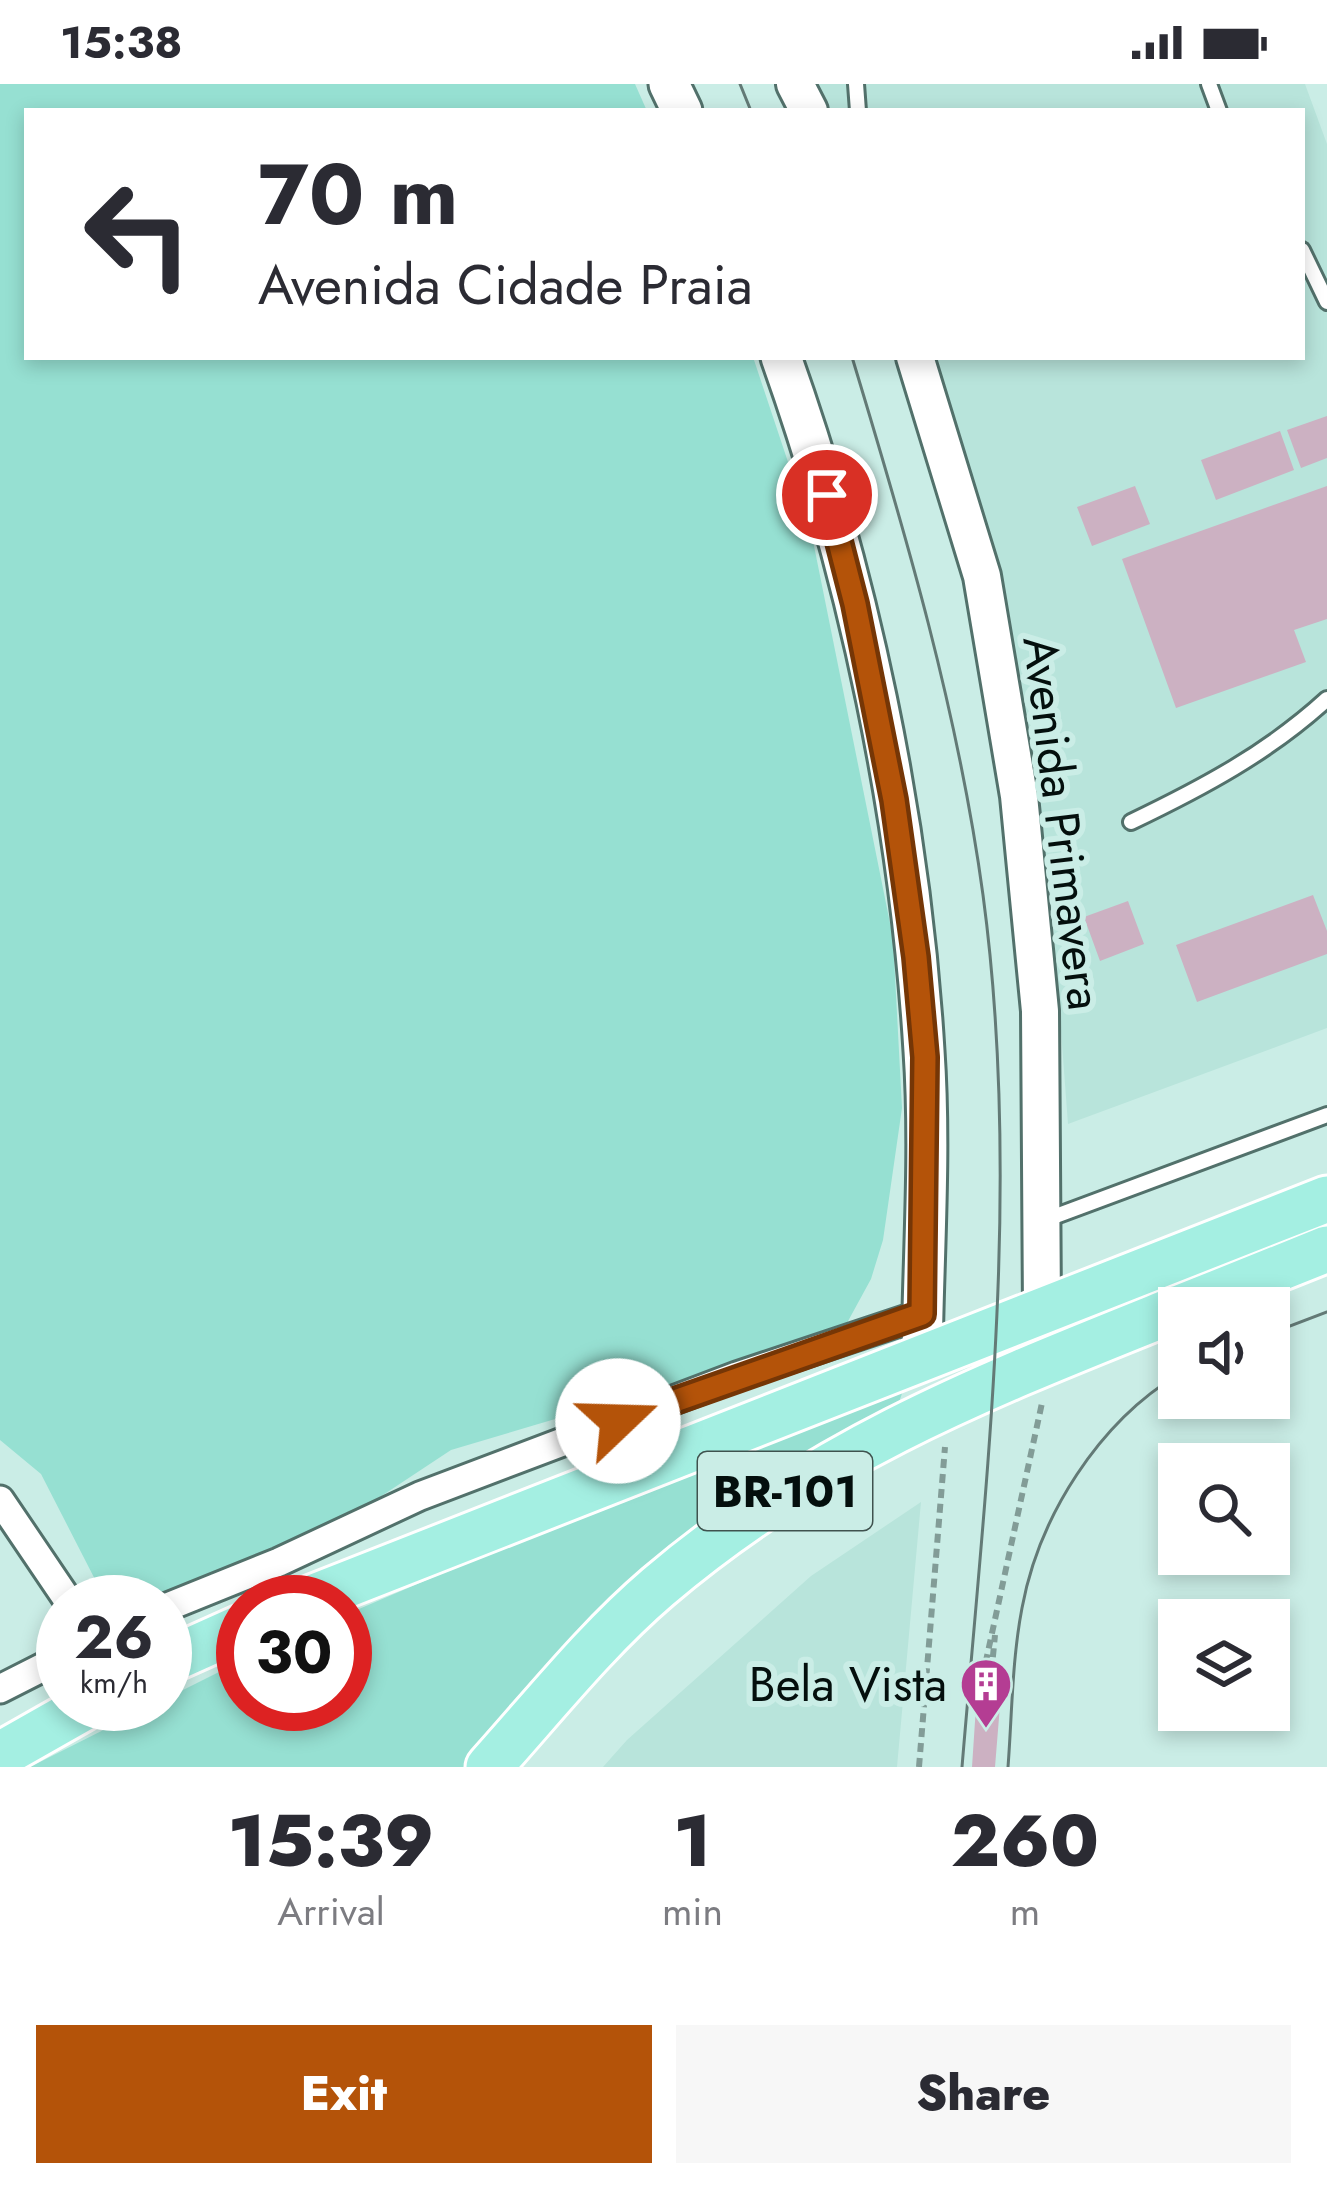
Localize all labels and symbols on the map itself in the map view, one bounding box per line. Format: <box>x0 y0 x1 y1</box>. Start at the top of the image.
pin <box>776 444 878 546</box>
street label: Avenida Primavera <box>1005 632 1120 1014</box>
position arrow <box>555 1358 681 1484</box>
road number: BR-101 <box>698 1452 872 1530</box>
speed limit sign: 30 <box>216 1575 372 1731</box>
place label: Bela Vista <box>749 1650 947 1719</box>
building icon: Bela Vista <box>958 1656 1014 1730</box>

